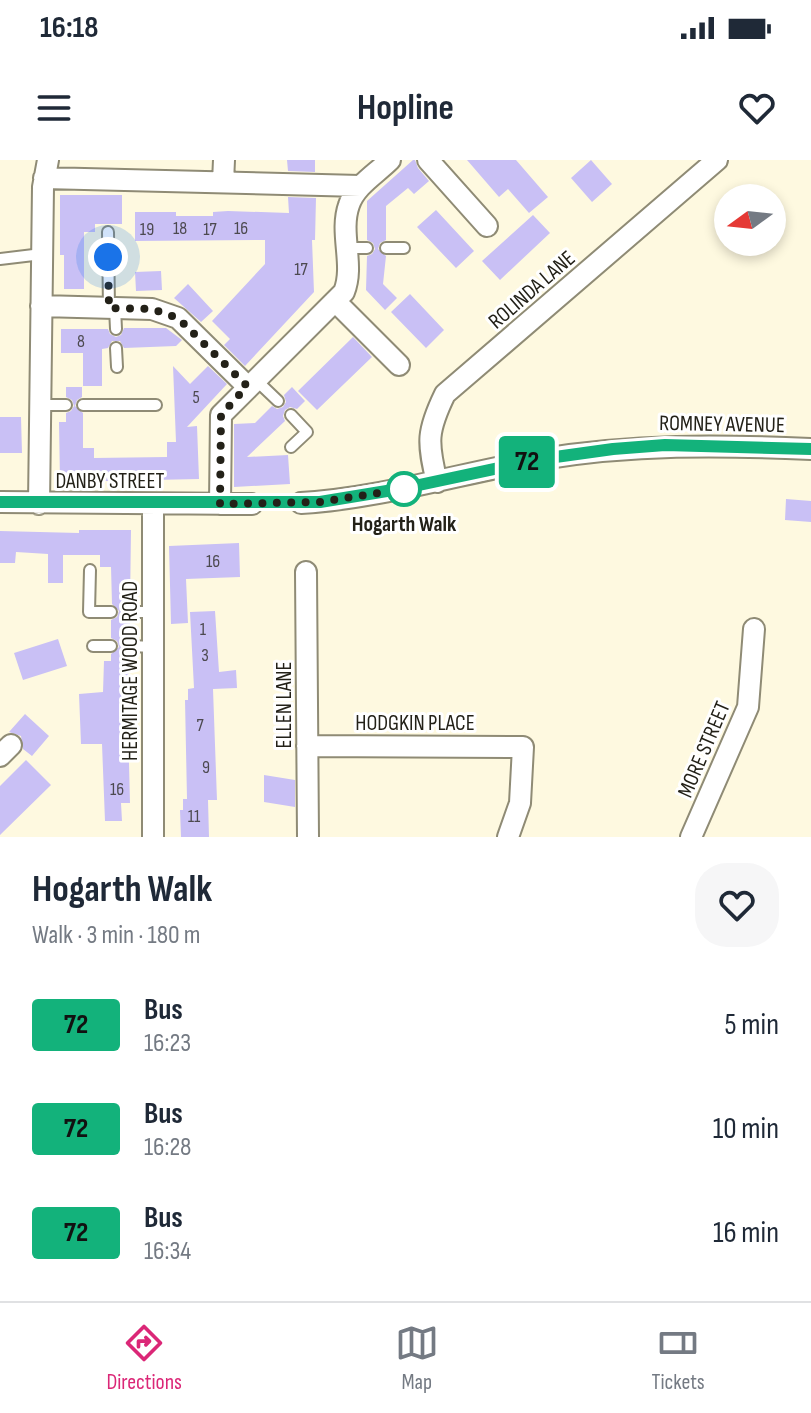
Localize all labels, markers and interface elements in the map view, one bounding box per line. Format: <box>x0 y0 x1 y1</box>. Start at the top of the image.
text: 16:18 <box>40 10 99 46</box>
icon: menu <box>32 86 76 130</box>
icon: heart <box>735 86 779 130</box>
text: Hopline <box>357 87 454 130</box>
north arrow <box>714 184 786 256</box>
map controls <box>714 184 786 256</box>
house number: 18 <box>173 218 187 239</box>
house number: 16 <box>234 218 248 239</box>
house number: 19 <box>140 219 154 240</box>
house number: 17 <box>203 219 218 240</box>
your location <box>88 237 128 277</box>
street label: ROLINDA LANE <box>483 245 581 335</box>
house number: 17 <box>294 259 309 280</box>
house number: 8 <box>77 331 85 352</box>
house number: 5 <box>192 387 200 408</box>
street label: ROMNEY AVENUE <box>659 410 785 439</box>
line badge: 72 <box>491 436 563 488</box>
text: 72 <box>515 445 539 478</box>
street label: DANBY STREET <box>56 468 164 495</box>
marker: Hogarth Walk <box>387 472 421 506</box>
place label: Hogarth Walk <box>352 511 457 538</box>
house number: 16 <box>206 551 220 572</box>
street label: HERMITAGE WOOD ROAD <box>117 581 144 761</box>
house number: 1 <box>200 619 207 640</box>
house number: 3 <box>201 645 209 666</box>
street label: ELLEN LANE <box>271 661 298 749</box>
street label: MORE STREET <box>672 697 737 802</box>
street label: HODGKIN PLACE <box>355 710 475 737</box>
house number: 7 <box>196 715 204 736</box>
house number: 9 <box>202 757 210 778</box>
house number: 16 <box>110 779 124 800</box>
house number: 11 <box>188 806 201 827</box>
button: heart <box>695 863 779 947</box>
text: Hogarth Walk <box>32 867 212 912</box>
text: Walk · 3 min · 180 m <box>32 920 200 951</box>
text: Bus <box>144 992 183 1028</box>
text: 5 min <box>725 1007 779 1043</box>
text: 72 <box>64 1008 88 1041</box>
text: 16:23 <box>144 1028 191 1059</box>
text: Bus <box>144 1096 183 1132</box>
text: 10 min <box>713 1111 779 1147</box>
text: 72 <box>64 1112 88 1145</box>
text: 16:28 <box>144 1132 192 1163</box>
text: Bus <box>144 1200 183 1236</box>
text: 16 min <box>713 1215 779 1251</box>
text: 72 <box>64 1216 88 1249</box>
text: 16:34 <box>144 1236 191 1267</box>
tab: Directions <box>106 1321 182 1396</box>
tab: Map <box>395 1321 439 1396</box>
tab: Tickets <box>652 1321 705 1396</box>

